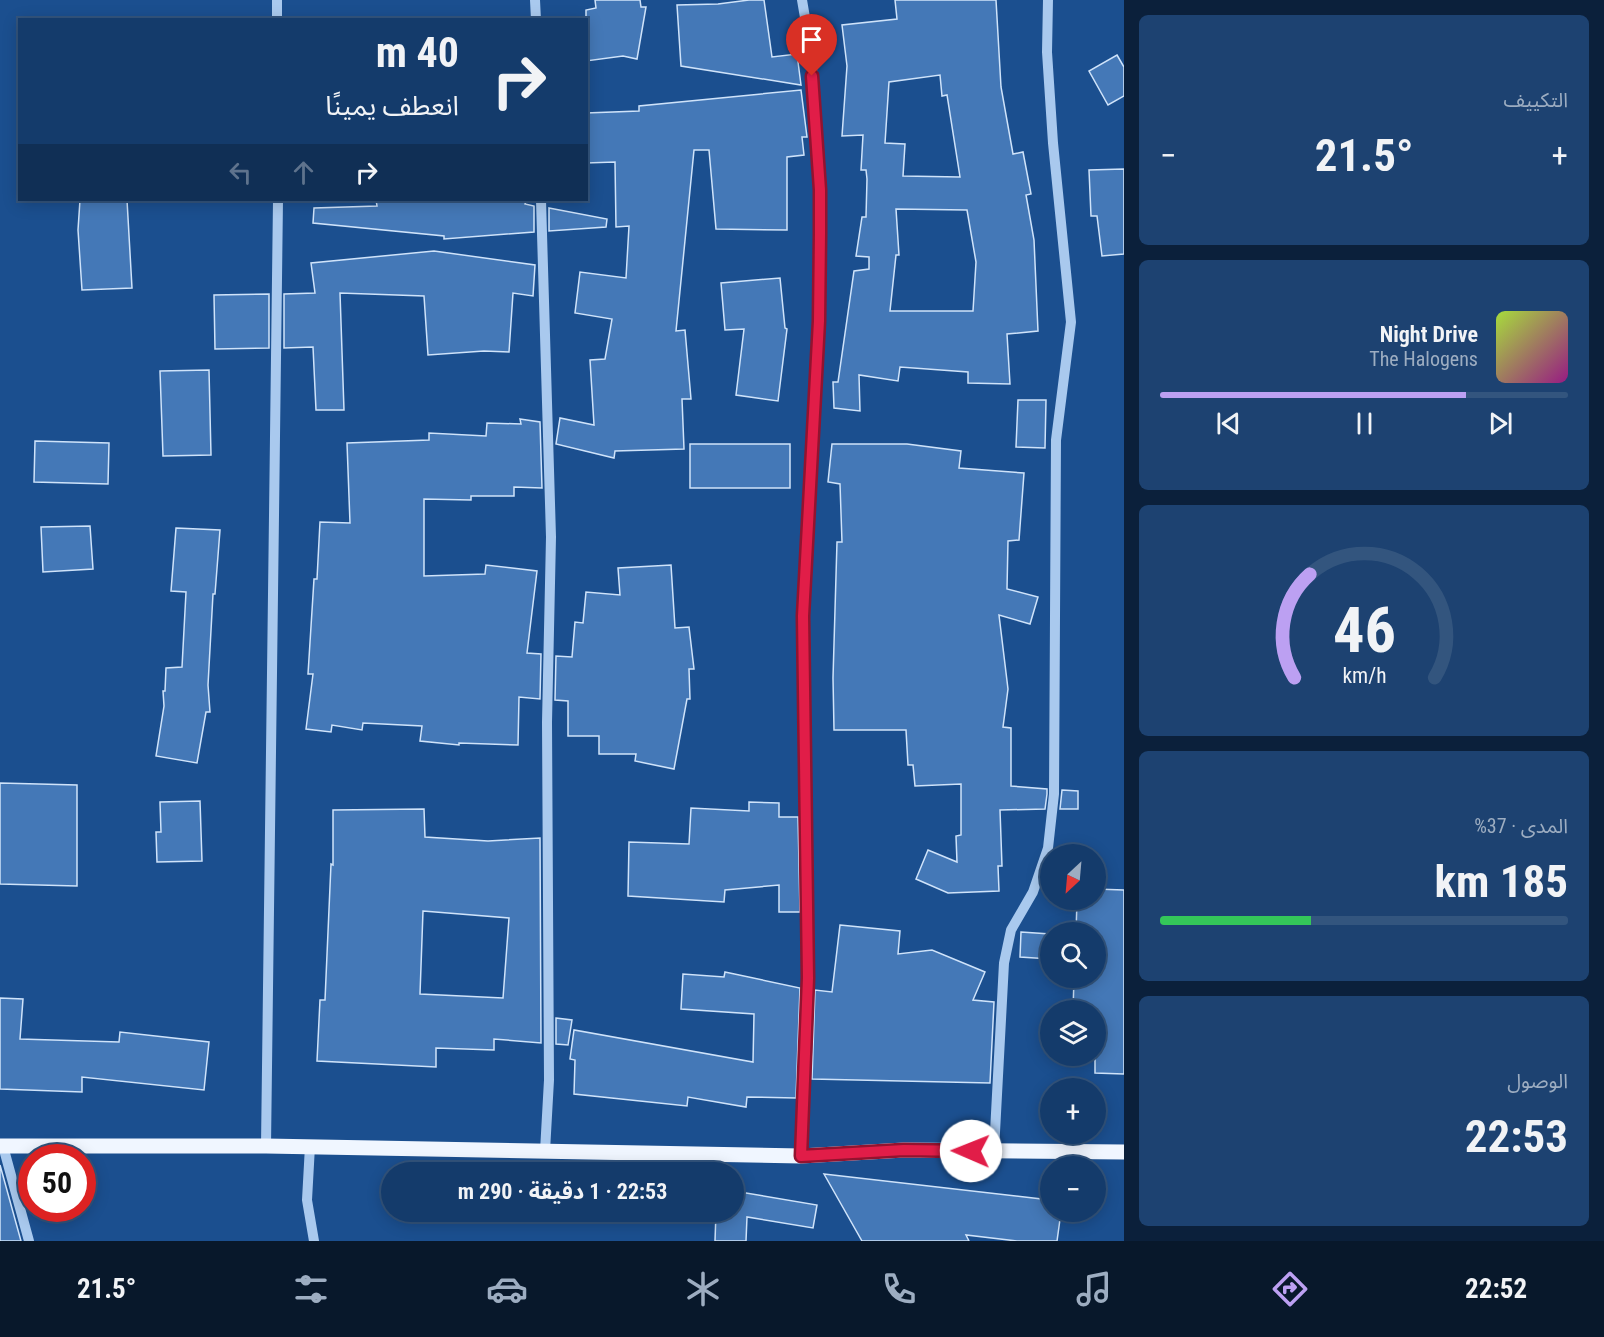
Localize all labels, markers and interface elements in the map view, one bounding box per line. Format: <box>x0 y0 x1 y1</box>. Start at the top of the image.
pin <box>786 14 837 76</box>
icon: arrive <box>795 23 828 56</box>
text: 40 m <box>376 28 459 77</box>
icon: right <box>480 42 558 120</box>
text: التكييف <box>1504 88 1568 112</box>
text: انعطف يمينًا <box>325 90 459 122</box>
text: 21.5° <box>1315 129 1413 182</box>
text: − <box>1160 136 1177 175</box>
text: + <box>1552 136 1568 175</box>
icon: left <box>224 156 257 189</box>
icon: ahead <box>287 156 320 189</box>
icon: right <box>350 156 383 189</box>
text: Night Drive <box>1380 322 1478 347</box>
text: The Halogens <box>1369 347 1478 371</box>
icon: previous <box>1212 407 1245 440</box>
icon: pause <box>1348 407 1381 440</box>
icon: next <box>1484 407 1517 440</box>
text: 46 <box>1332 594 1396 667</box>
text: km/h <box>1342 663 1386 688</box>
text: المدى · 37% <box>1474 814 1568 838</box>
north arrow <box>1040 844 1106 910</box>
map controls <box>1040 844 1106 1222</box>
text: 185 km <box>1435 855 1568 908</box>
button: search <box>1040 922 1106 988</box>
button: layers <box>1040 1000 1106 1066</box>
text: الوصول <box>1507 1069 1568 1093</box>
button: + <box>1040 1078 1106 1144</box>
text: 22:53 <box>1465 1110 1568 1163</box>
position arrow <box>939 1119 1003 1183</box>
speed limit sign: 50 <box>18 1144 96 1222</box>
button: − <box>1040 1156 1106 1222</box>
text: 22:53 · 1 دقيقة · 290 m <box>458 1179 667 1204</box>
icon: filters <box>290 1268 332 1310</box>
icon: car <box>486 1268 528 1310</box>
icon: climate <box>682 1268 724 1310</box>
icon: phone <box>878 1268 920 1310</box>
icon: music <box>1073 1268 1115 1310</box>
icon: directions <box>1269 1268 1311 1310</box>
text: 21.5° <box>77 1273 136 1305</box>
text: 22:52 <box>1465 1273 1527 1305</box>

